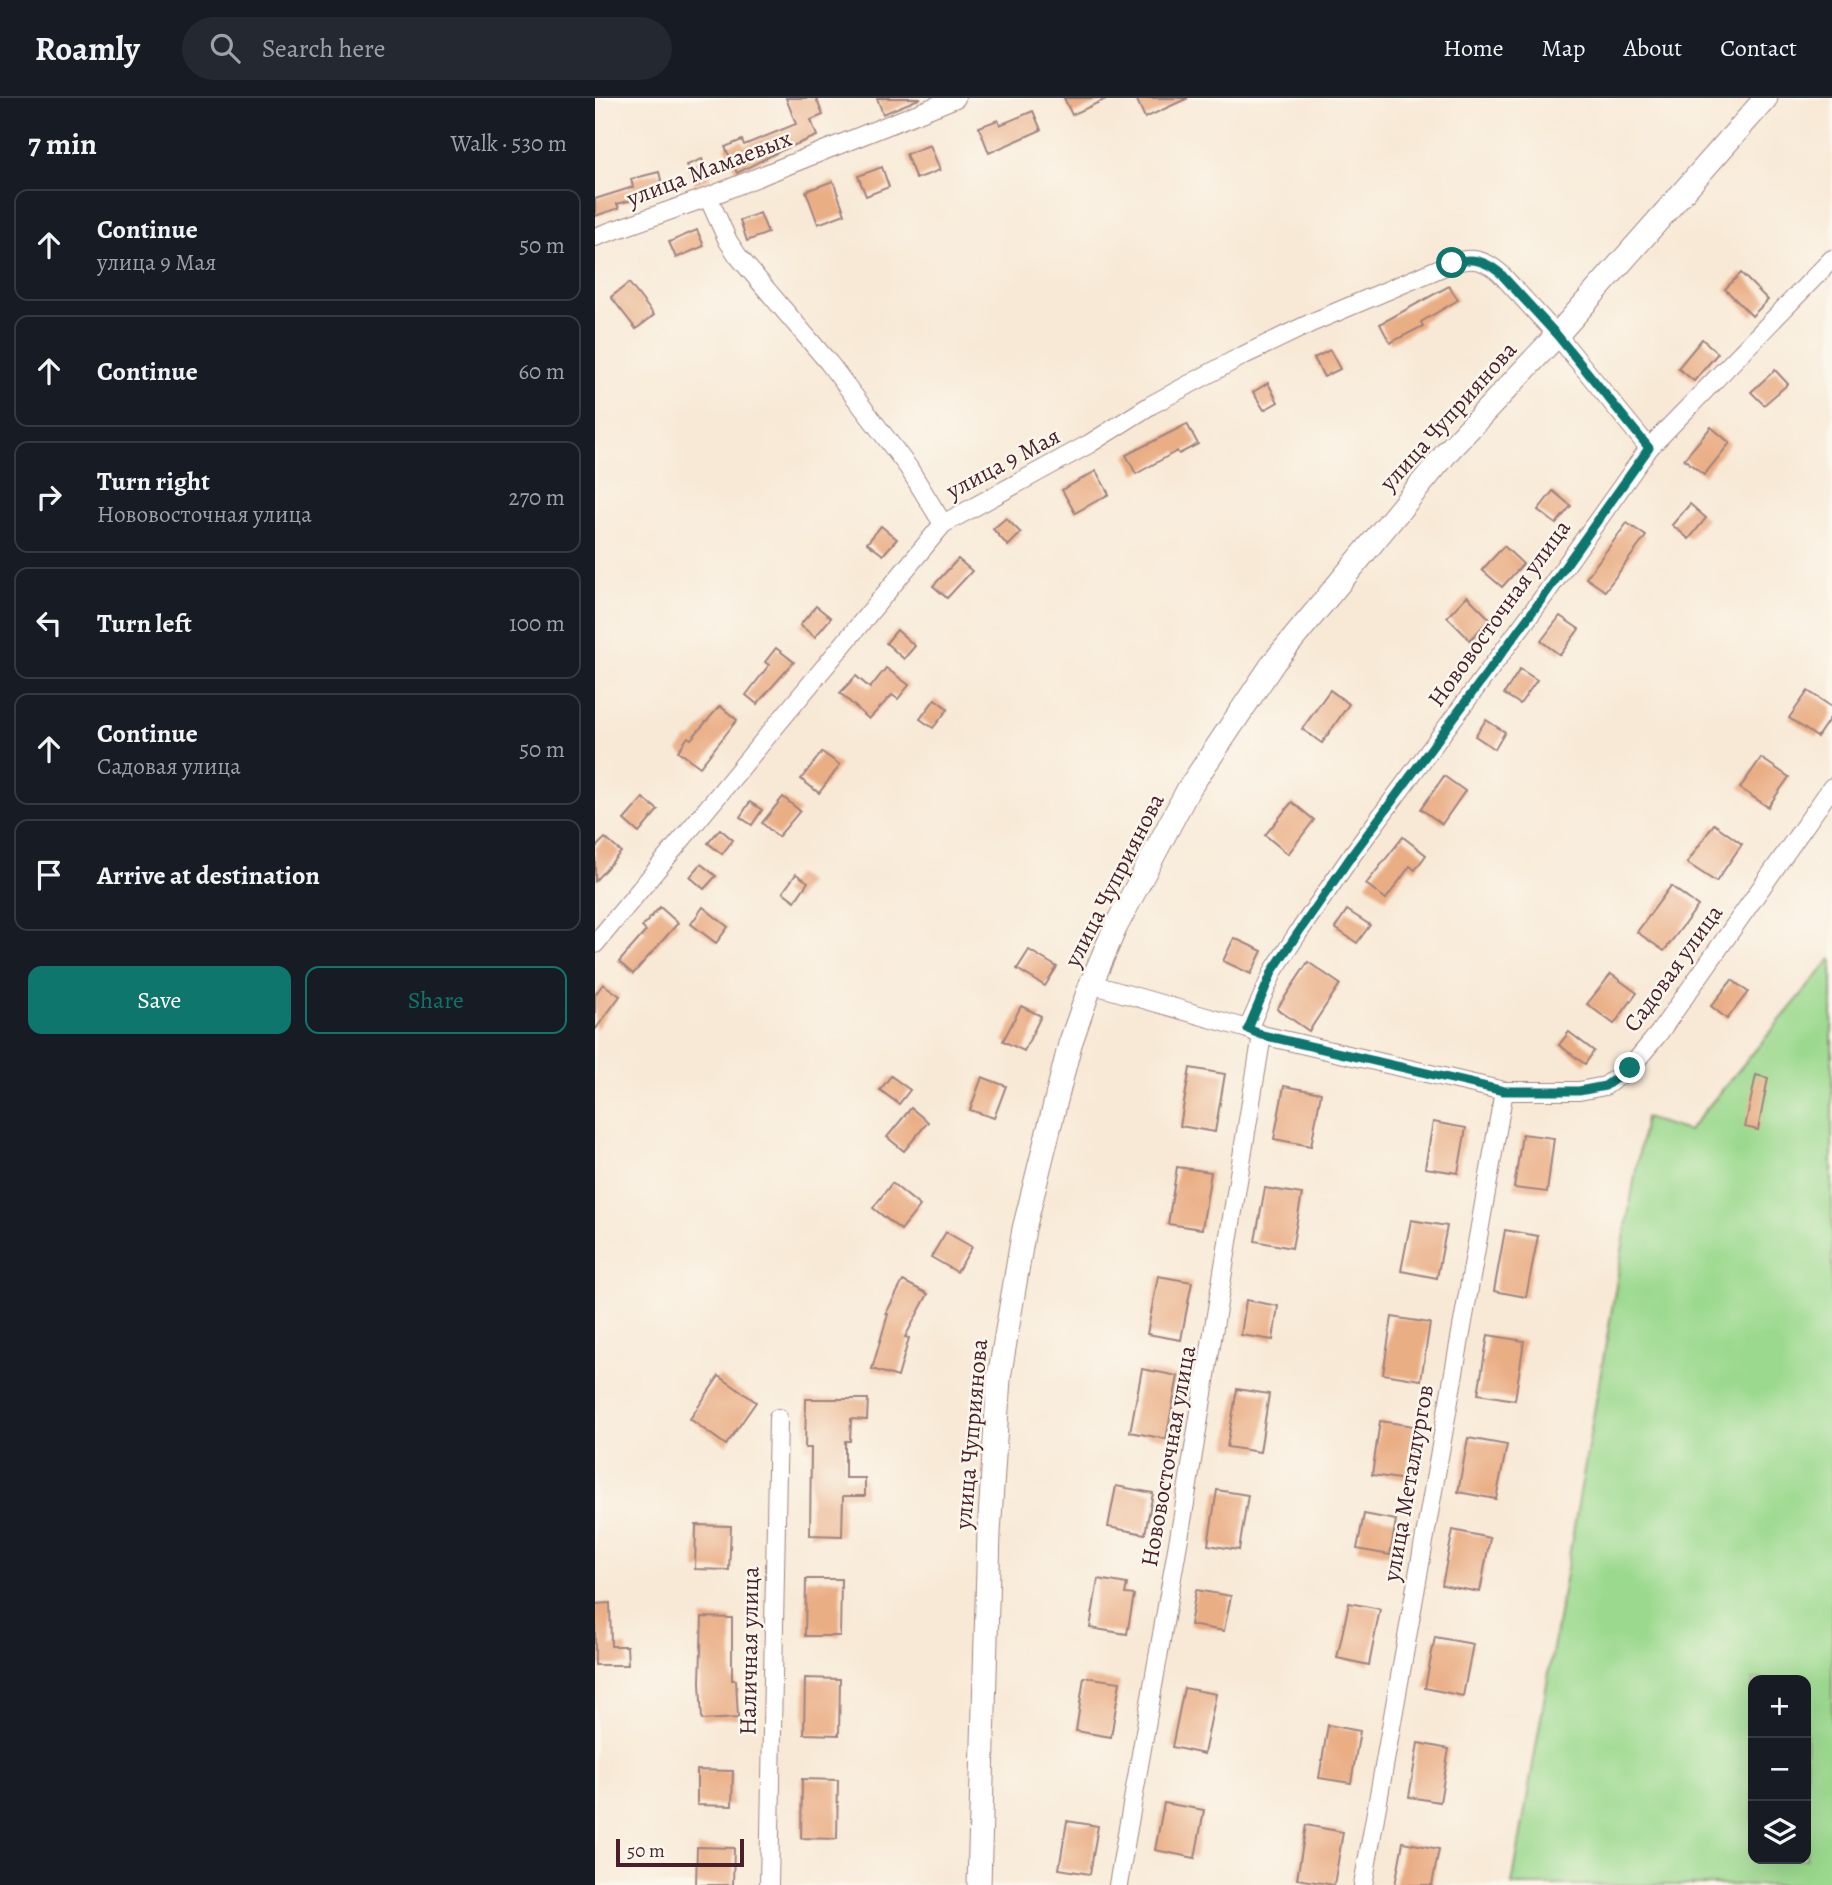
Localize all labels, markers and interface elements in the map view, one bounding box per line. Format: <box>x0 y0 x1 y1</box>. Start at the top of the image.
search box <box>182 17 672 80</box>
text: Roamly <box>35 26 140 71</box>
icon: search <box>206 29 244 67</box>
text: Search here <box>262 31 385 66</box>
text: Home <box>1443 32 1504 64</box>
text: Map <box>1542 32 1586 64</box>
text: About <box>1624 32 1682 64</box>
text: Contact <box>1720 32 1797 64</box>
street label: улица Мамаевых <box>621 122 796 215</box>
text: 7 min <box>28 124 97 164</box>
text: Walk · 530 m <box>451 128 567 159</box>
text: Continue <box>97 212 198 247</box>
icon: ahead <box>30 226 68 264</box>
text: 50 m <box>519 230 565 261</box>
text: улица 9 Мая <box>97 247 216 278</box>
route start <box>1436 247 1467 278</box>
street label: улица Чуприянова <box>1372 334 1524 498</box>
icon: ahead <box>30 352 68 390</box>
text: Continue <box>97 354 198 389</box>
text: 60 m <box>518 356 565 387</box>
street label: улица 9 Мая <box>940 420 1065 507</box>
text: Turn right <box>97 464 210 499</box>
icon: right <box>30 478 68 516</box>
text: 270 m <box>508 482 565 513</box>
text: Нововосточная улица <box>97 499 312 530</box>
street label: Нововосточная улица <box>1420 513 1578 713</box>
icon: left <box>30 604 68 642</box>
text: Turn left <box>97 606 192 641</box>
text: 100 m <box>509 608 565 639</box>
text: Continue <box>97 716 198 751</box>
icon: ahead <box>30 730 68 768</box>
text: 50 m <box>519 734 565 765</box>
text: Садовая улица <box>97 751 241 782</box>
street label: улица Чуприянова <box>1056 788 1172 973</box>
icon: arrive <box>30 856 68 894</box>
text: Arrive at destination <box>97 858 320 893</box>
street label: Садовая улица <box>1616 898 1730 1038</box>
button: Save <box>28 966 291 1034</box>
button: Share <box>305 966 567 1034</box>
route end <box>1614 1052 1645 1083</box>
street label: улица Чуприянова <box>947 1337 995 1532</box>
street label: Нововосточная улица <box>1133 1343 1203 1569</box>
street label: улица Металлургов <box>1375 1382 1441 1585</box>
street label: Наличная улица <box>732 1566 766 1736</box>
map controls <box>1748 1675 1811 1864</box>
button: + <box>1748 1675 1811 1738</box>
button: − <box>1748 1738 1811 1801</box>
button: layers <box>1748 1801 1811 1864</box>
scale bar <box>616 1836 744 1868</box>
text: 50 m <box>627 1838 665 1864</box>

